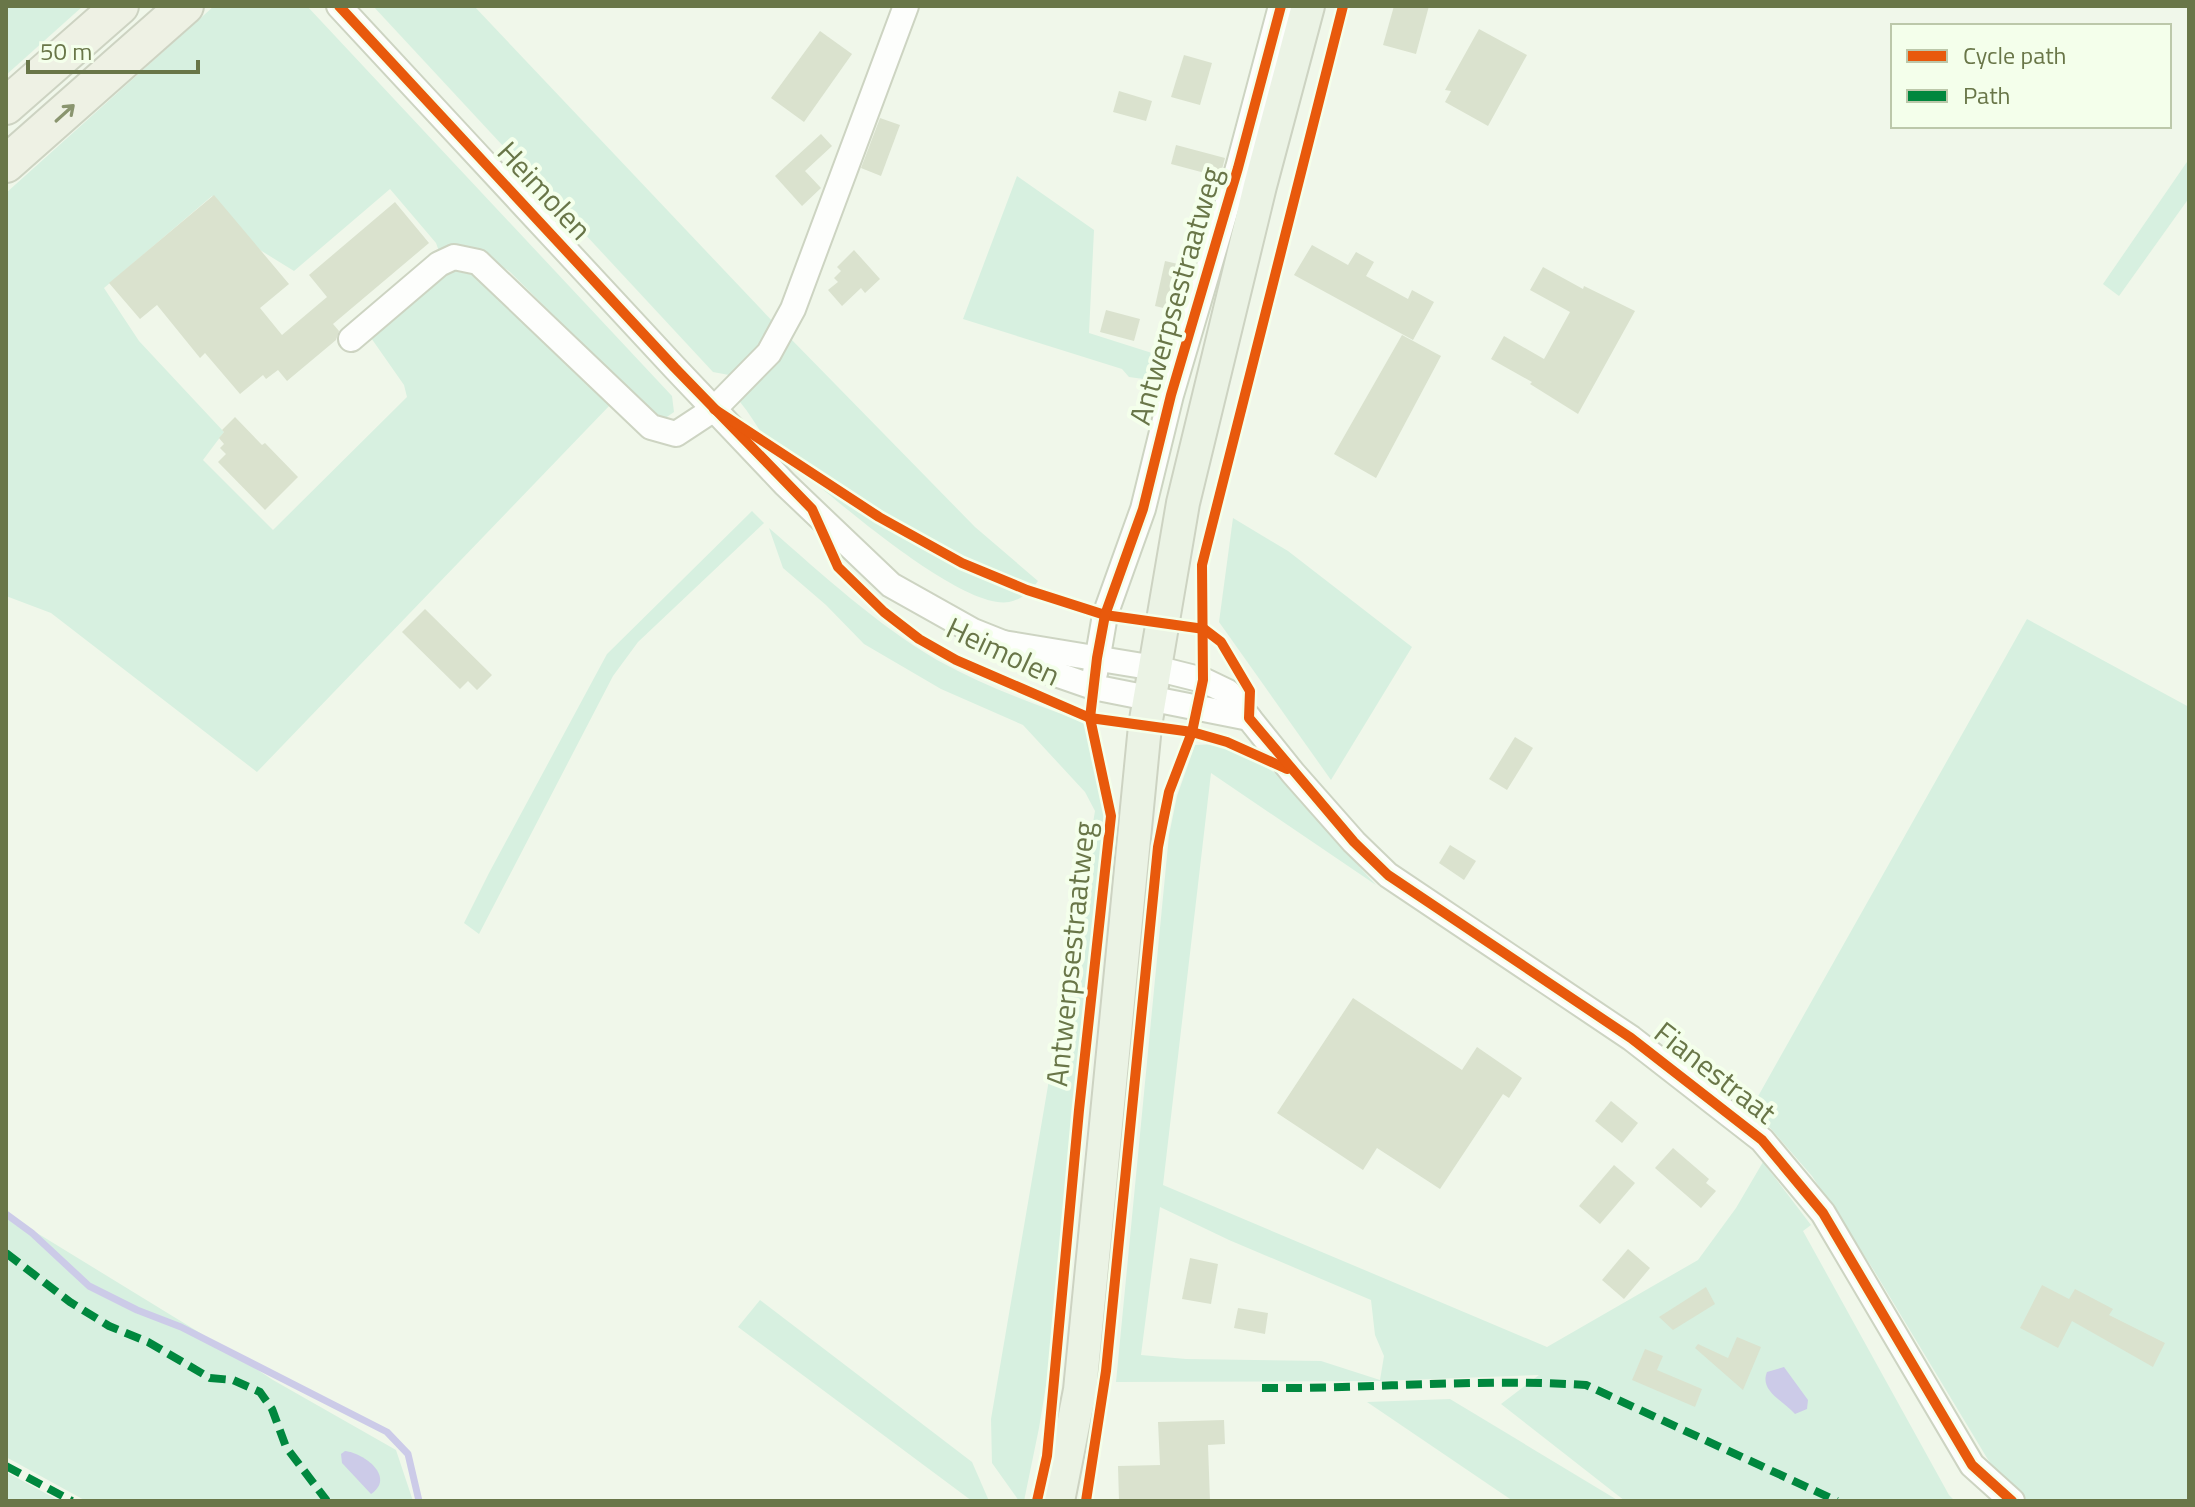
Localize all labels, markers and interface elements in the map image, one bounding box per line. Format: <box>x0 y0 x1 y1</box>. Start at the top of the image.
scale bar <box>28 24 198 74</box>
legend <box>1891 24 2171 128</box>
text: 50 m <box>40 33 92 69</box>
text: Cycle path <box>1963 37 2066 73</box>
text: Path <box>1963 77 2010 113</box>
one-way arrow <box>55 105 75 123</box>
street label: Heimolen <box>487 130 603 250</box>
street label: Antwerpsestraatweg <box>1116 161 1234 430</box>
street label: Heimolen <box>939 605 1068 697</box>
street label: Antwerpsestraatweg <box>1033 819 1107 1089</box>
street label: Fianestraat <box>1645 1010 1787 1135</box>

